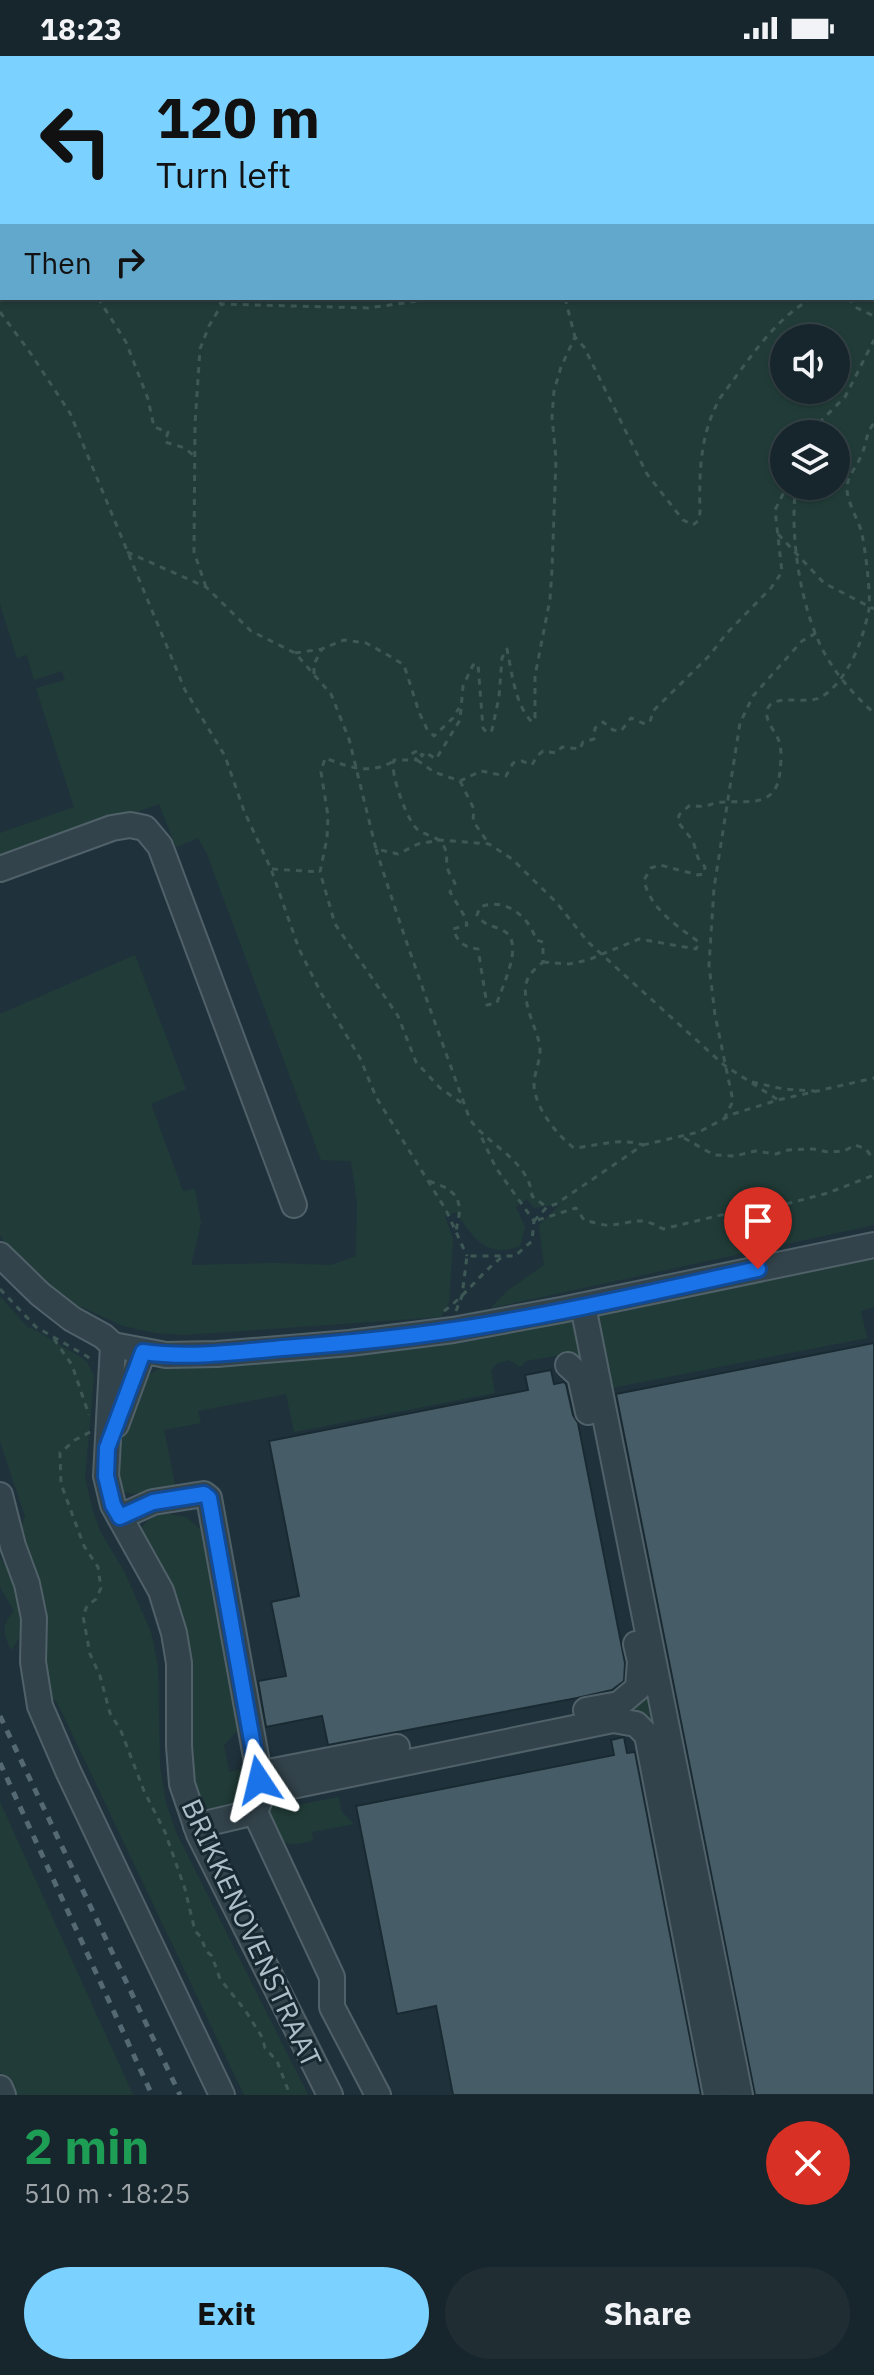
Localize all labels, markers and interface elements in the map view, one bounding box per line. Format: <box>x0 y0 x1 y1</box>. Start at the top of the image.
text: 18:23 <box>40 9 122 48</box>
text: 120 m <box>156 81 320 153</box>
icon: left <box>24 88 128 192</box>
text: Turn left <box>156 151 291 198</box>
icon: right <box>108 240 152 284</box>
text: Then <box>24 243 92 282</box>
map controls <box>770 324 850 500</box>
button: sound <box>770 324 850 404</box>
button: layers <box>770 420 850 500</box>
pin <box>724 1187 792 1269</box>
icon: arrive <box>736 1199 780 1243</box>
position arrow <box>217 1738 301 1822</box>
street label: BRIKKENOVENSTRAAT <box>174 1793 330 2073</box>
text: 2 min <box>24 2115 149 2177</box>
button: close <box>766 2121 850 2205</box>
text: 510 m · 18:25 <box>24 2176 190 2210</box>
button: Exit <box>24 2267 429 2359</box>
button: Share <box>445 2267 850 2359</box>

